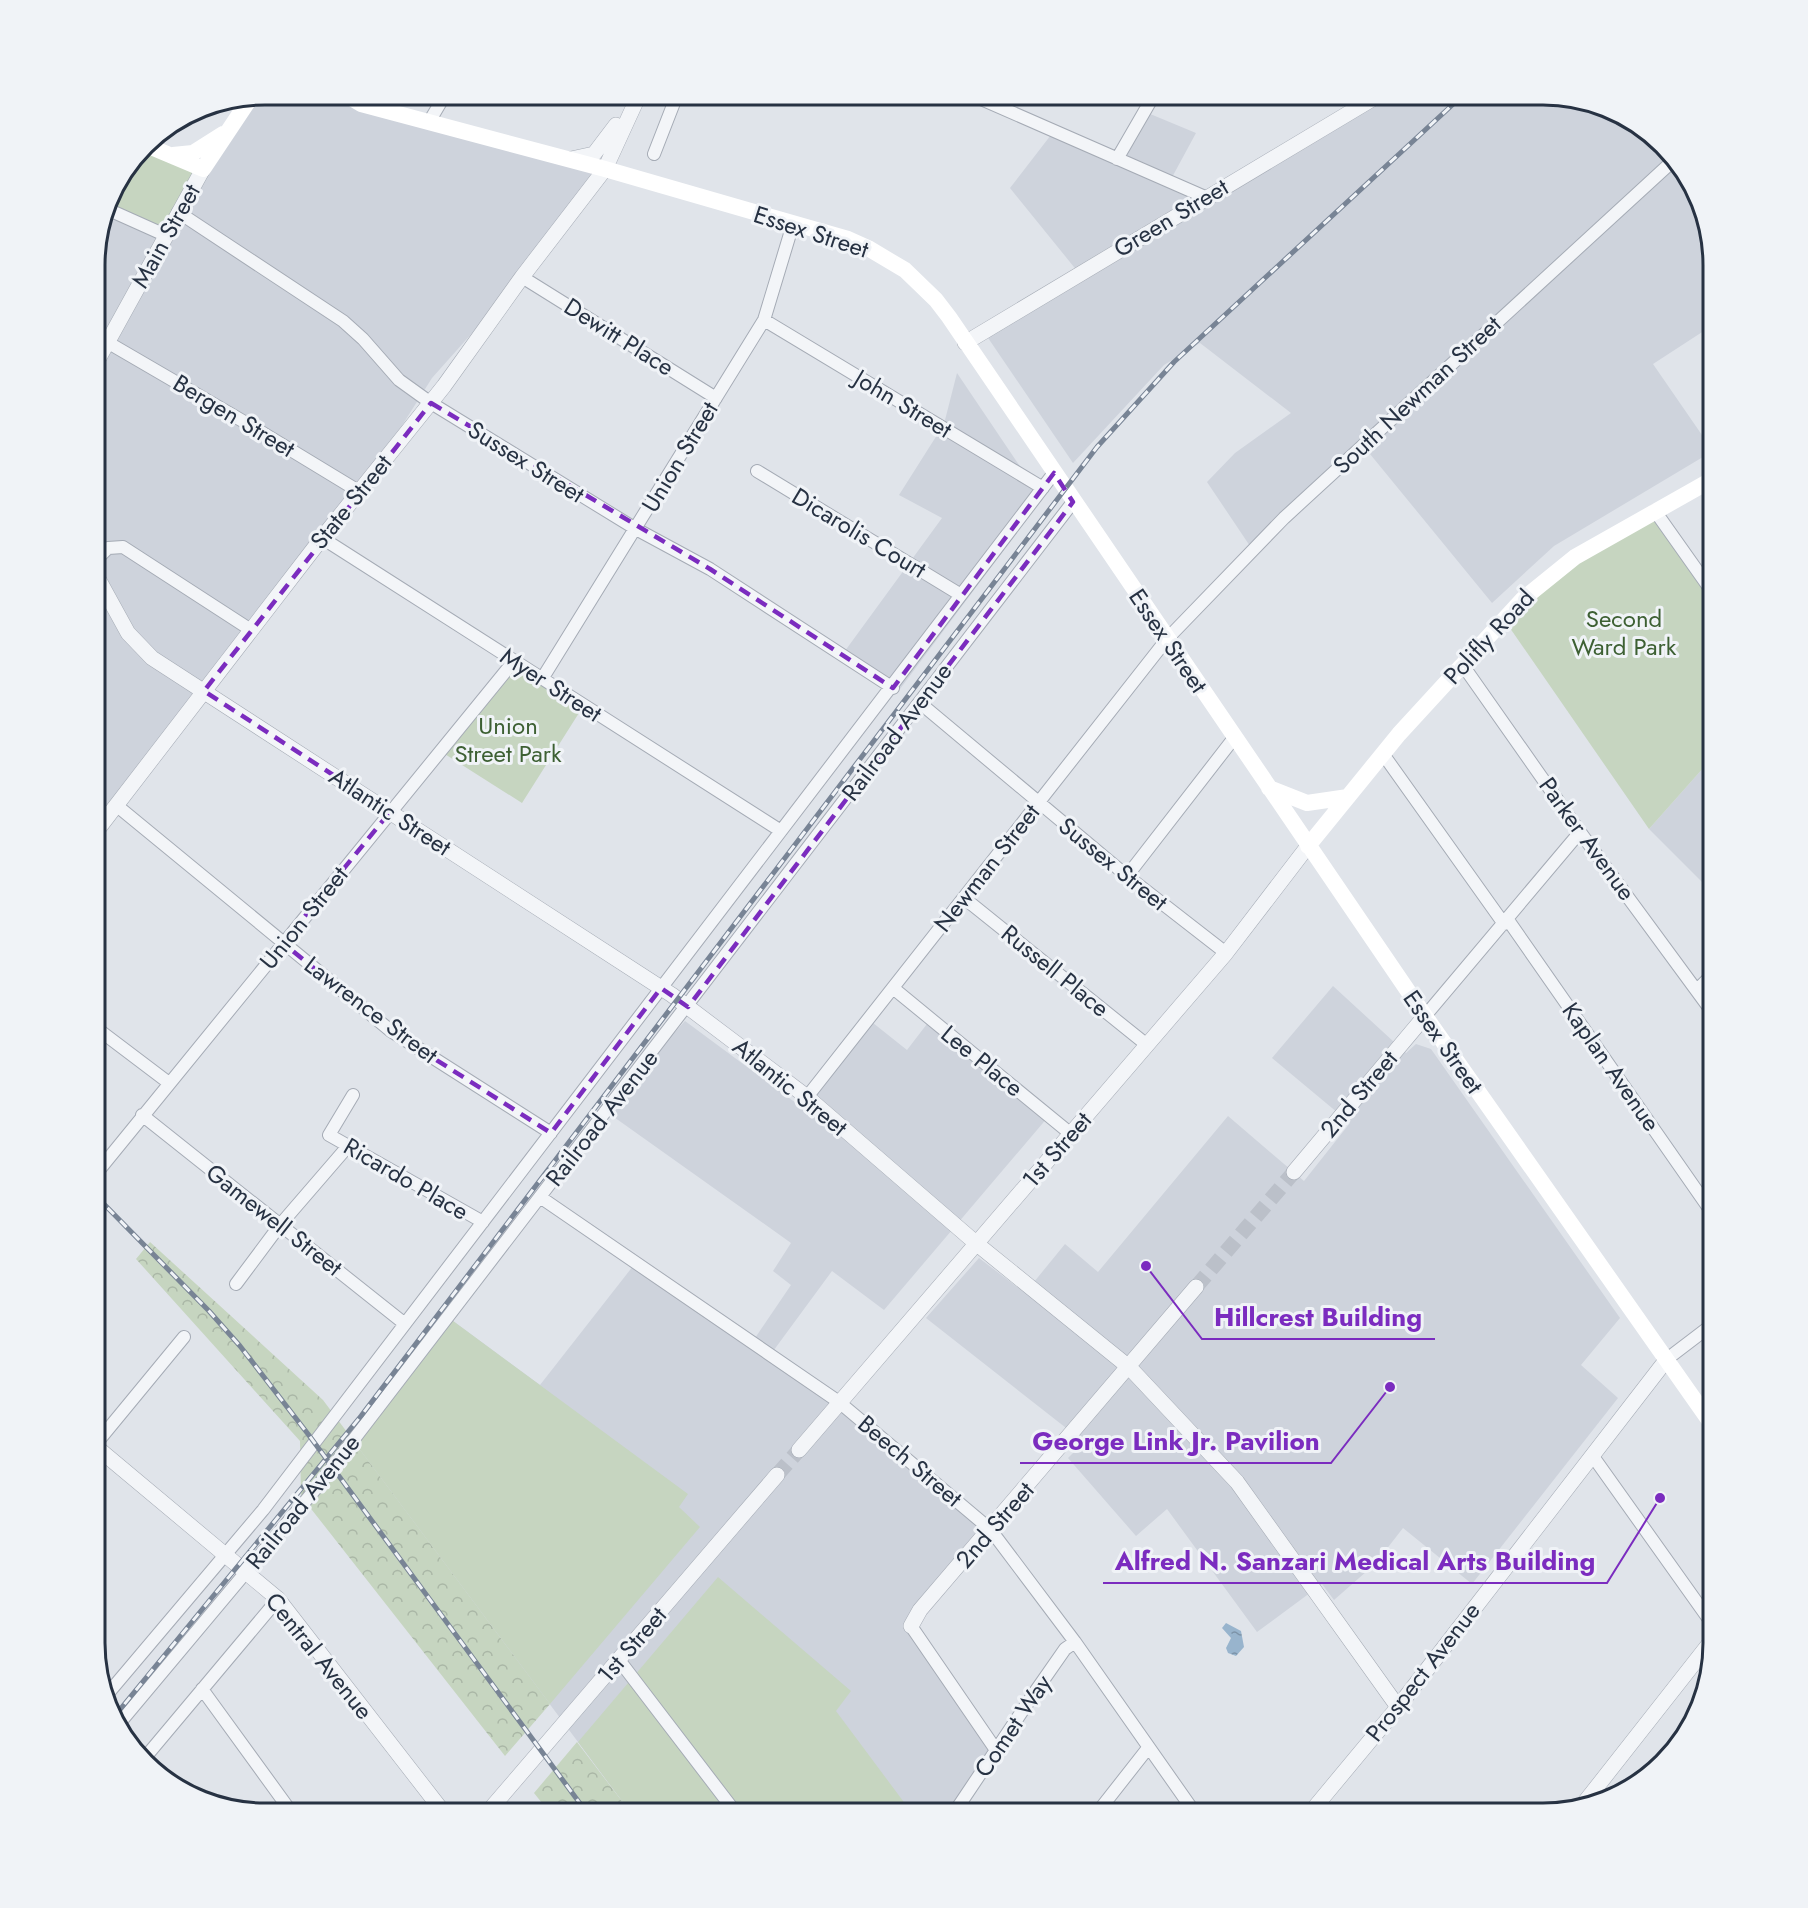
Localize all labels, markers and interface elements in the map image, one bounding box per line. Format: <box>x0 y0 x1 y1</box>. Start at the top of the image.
street label: Green Street <box>1107 169 1235 266</box>
street label: Main Street <box>123 177 209 294</box>
street label: Essex Street <box>749 196 873 267</box>
street label: Dewitt Place <box>558 289 681 384</box>
street label: South Newman Street <box>1325 307 1509 482</box>
street label: John Street <box>845 359 959 447</box>
street label: Bergen Street <box>167 365 302 466</box>
street label: Union Street <box>633 394 727 519</box>
street label: Sussex Street <box>461 412 592 511</box>
street label: State Street <box>301 447 400 557</box>
street label: Dicarolis Court <box>785 479 933 587</box>
street label: Polifly Road <box>1435 581 1542 692</box>
street label: Essex Street <box>1121 582 1216 700</box>
park label: Second Ward Park <box>1572 601 1677 664</box>
street label: Myer Street <box>494 639 609 731</box>
street label: Railroad Avenue <box>833 655 960 808</box>
park label: Union Street Park <box>454 708 562 771</box>
street label: Atlantic Street <box>322 759 458 864</box>
street label: Parker Avenue <box>1531 770 1644 908</box>
street label: Newman Street <box>925 796 1048 939</box>
street label: Sussex Street <box>1051 809 1176 919</box>
street label: Union Street <box>251 858 356 977</box>
street label: Russell Place <box>994 916 1117 1025</box>
street label: Lawrence Street <box>297 948 446 1072</box>
street label: Essex Street <box>1395 983 1492 1101</box>
street label: Kaplan Avenue <box>1554 995 1669 1138</box>
street label: Lee Place <box>934 1017 1031 1105</box>
street label: Atlantic Street <box>725 1029 856 1144</box>
street label: Railroad Avenue <box>537 1042 666 1193</box>
street label: 2nd Street <box>1312 1042 1406 1145</box>
street label: 1st Street <box>1014 1104 1100 1195</box>
street label: Ricardo Place <box>337 1129 475 1228</box>
street label: Gamewell Street <box>199 1155 350 1284</box>
callout: Hillcrest Building <box>1202 1295 1435 1339</box>
text: Hillcrest Building <box>1214 1298 1422 1336</box>
street label: Beech Street <box>851 1407 970 1515</box>
callout: George Link Jr. Pavilion <box>1020 1419 1331 1463</box>
text: George Link Jr. Pavilion <box>1032 1422 1320 1460</box>
street label: Railroad Avenue <box>237 1427 368 1577</box>
street label: 2nd Street <box>947 1474 1042 1576</box>
callout: Alfred N. Sanzari Medical Arts Building <box>1103 1539 1607 1583</box>
text: Alfred N. Sanzari Medical Arts Building <box>1114 1542 1595 1580</box>
street label: Central Avenue <box>257 1585 382 1727</box>
street label: Prospect Avenue <box>1357 1595 1488 1749</box>
street label: 1st Street <box>589 1599 675 1690</box>
street label: Comet Way <box>965 1667 1060 1784</box>

